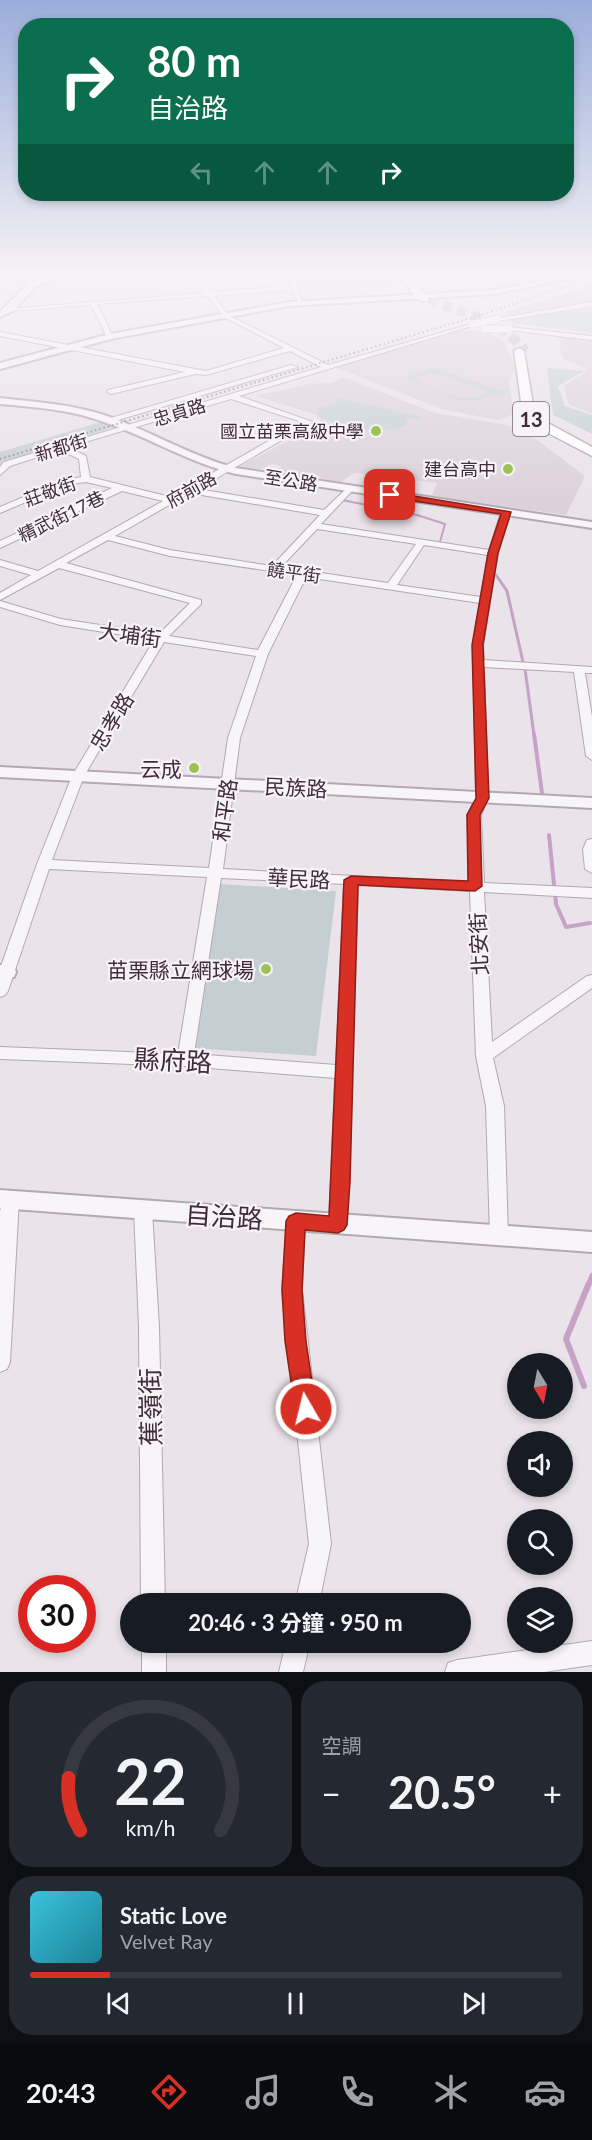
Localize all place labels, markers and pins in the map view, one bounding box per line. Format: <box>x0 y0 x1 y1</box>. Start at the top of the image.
place label: 國立苗栗高級中學 <box>220 420 364 442</box>
marker: 國立苗栗高級中學 <box>369 424 383 438</box>
place label: 建台高中 <box>424 458 496 480</box>
marker: 建台高中 <box>501 462 515 476</box>
pin <box>364 469 415 520</box>
place label: 云成 <box>140 756 182 781</box>
marker: 云成 <box>187 761 201 775</box>
place label: 苗栗縣立網球場 <box>107 957 254 982</box>
marker: 苗栗縣立網球場 <box>259 962 273 976</box>

